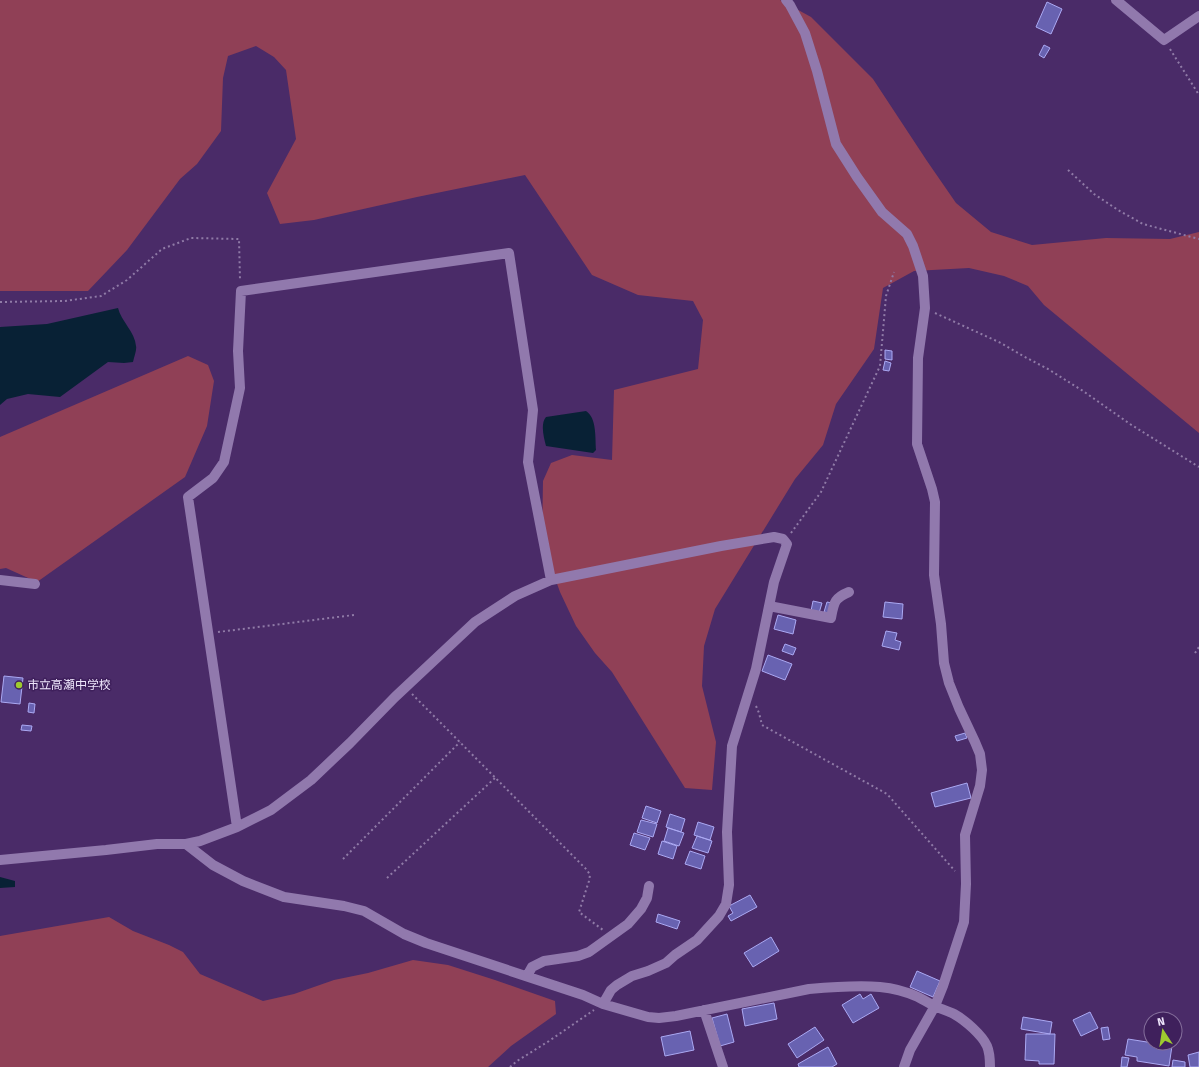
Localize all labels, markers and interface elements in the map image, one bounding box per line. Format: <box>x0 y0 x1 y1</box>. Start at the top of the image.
place label: 市立高瀬中学校 <box>27 678 111 692</box>
marker: 市立高瀬中学校 <box>14 680 24 690</box>
north arrow <box>1143 1011 1183 1051</box>
text: N <box>1156 1015 1166 1029</box>

